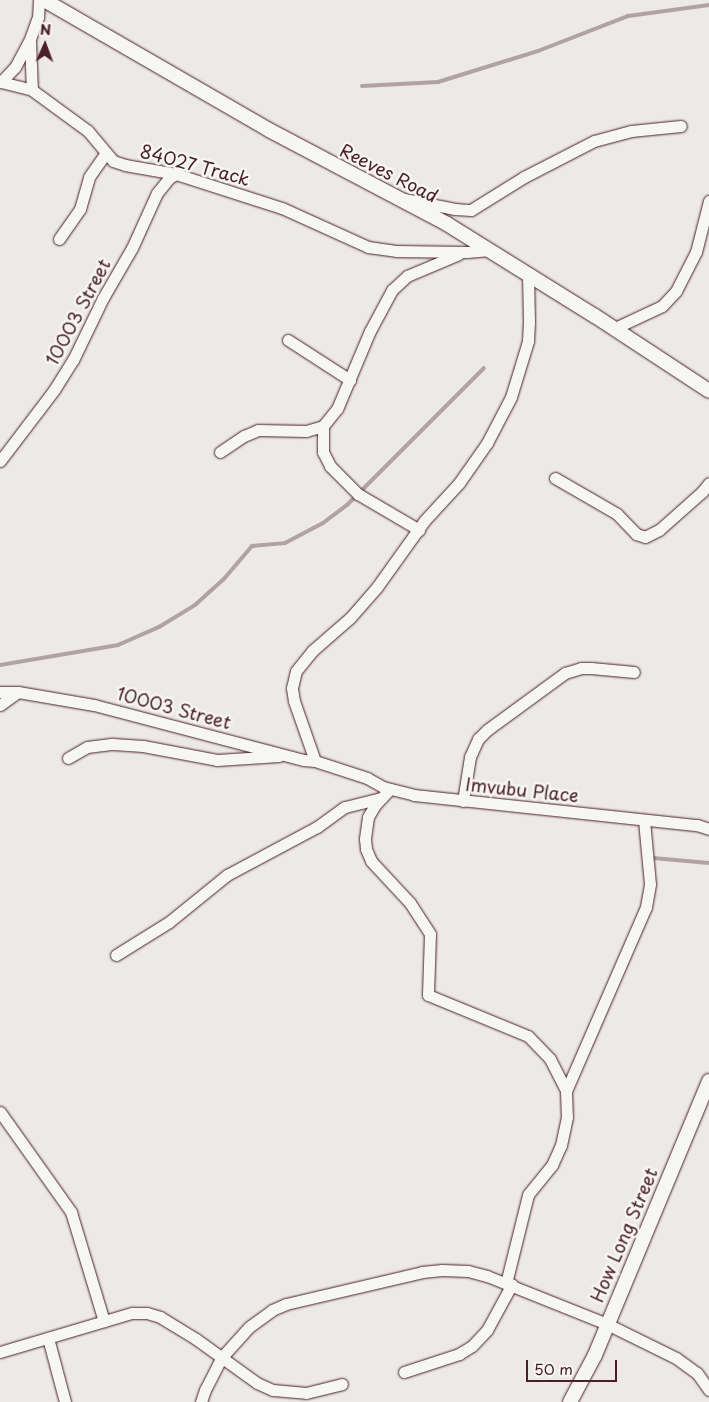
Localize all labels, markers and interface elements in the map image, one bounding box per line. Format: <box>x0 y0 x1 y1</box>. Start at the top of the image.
text: N <box>40 19 51 40</box>
north arrow <box>20 20 70 70</box>
street label: Reeves Road <box>337 139 441 207</box>
street label: 84027 Track <box>137 140 253 190</box>
street label: 10003 Street <box>41 255 115 369</box>
street label: 10003 Street <box>114 682 234 734</box>
street label: Imvubu Place <box>464 773 580 807</box>
street label: How Long Street <box>586 1165 662 1305</box>
scale bar <box>529 1350 620 1382</box>
text: 50 m <box>534 1357 573 1380</box>

